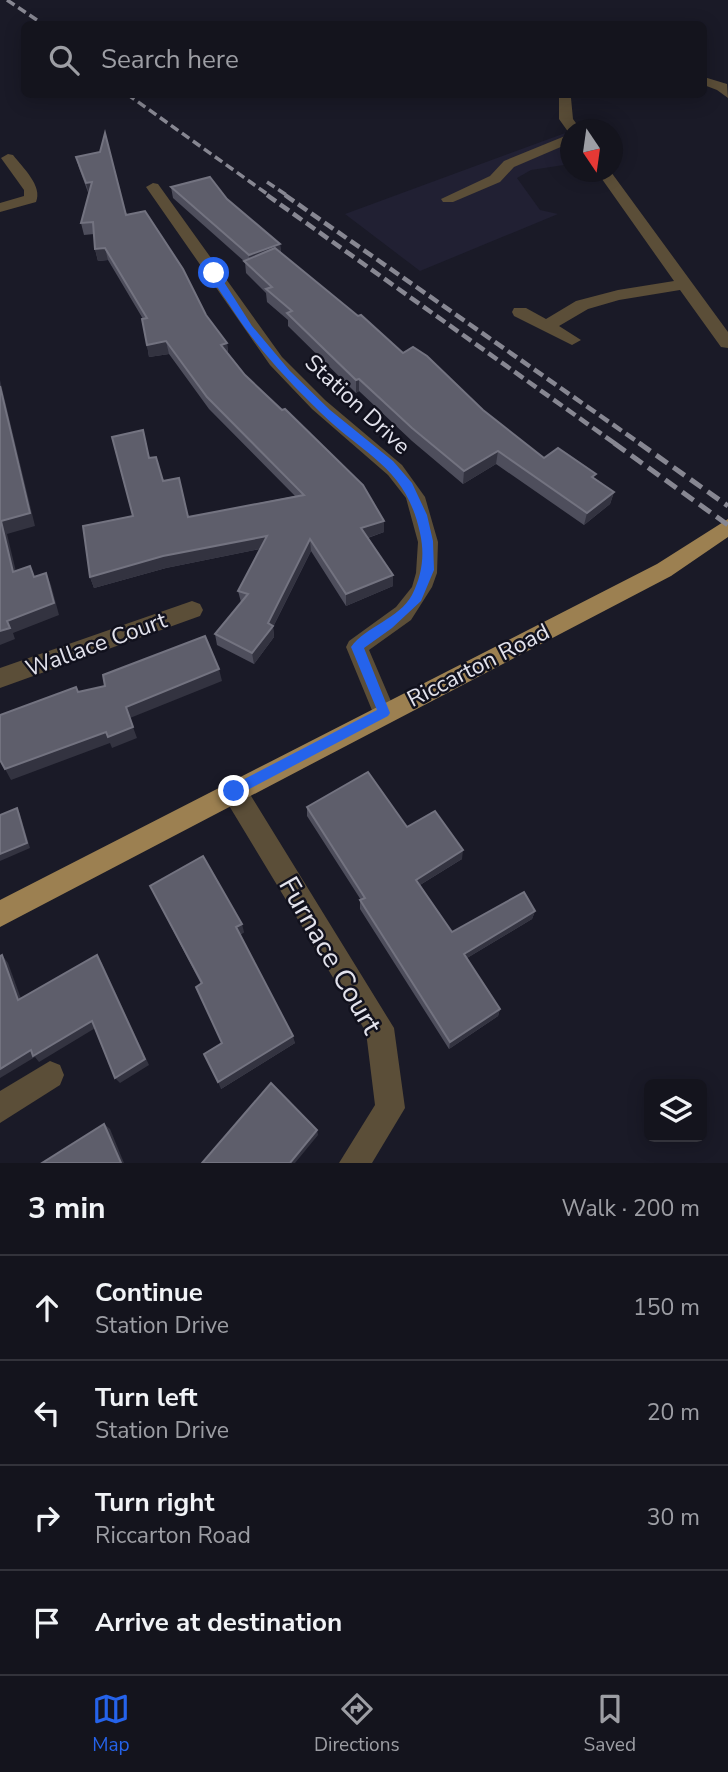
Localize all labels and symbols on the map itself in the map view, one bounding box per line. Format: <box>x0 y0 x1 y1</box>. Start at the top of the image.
north arrow <box>560 119 623 182</box>
route start <box>198 257 229 288</box>
street label: Station Drive <box>298 347 417 461</box>
street label: Wallace Court <box>21 604 172 684</box>
street label: Riccarton Road <box>402 616 555 715</box>
route end <box>218 775 249 806</box>
street label: Furnace Court <box>270 870 391 1041</box>

